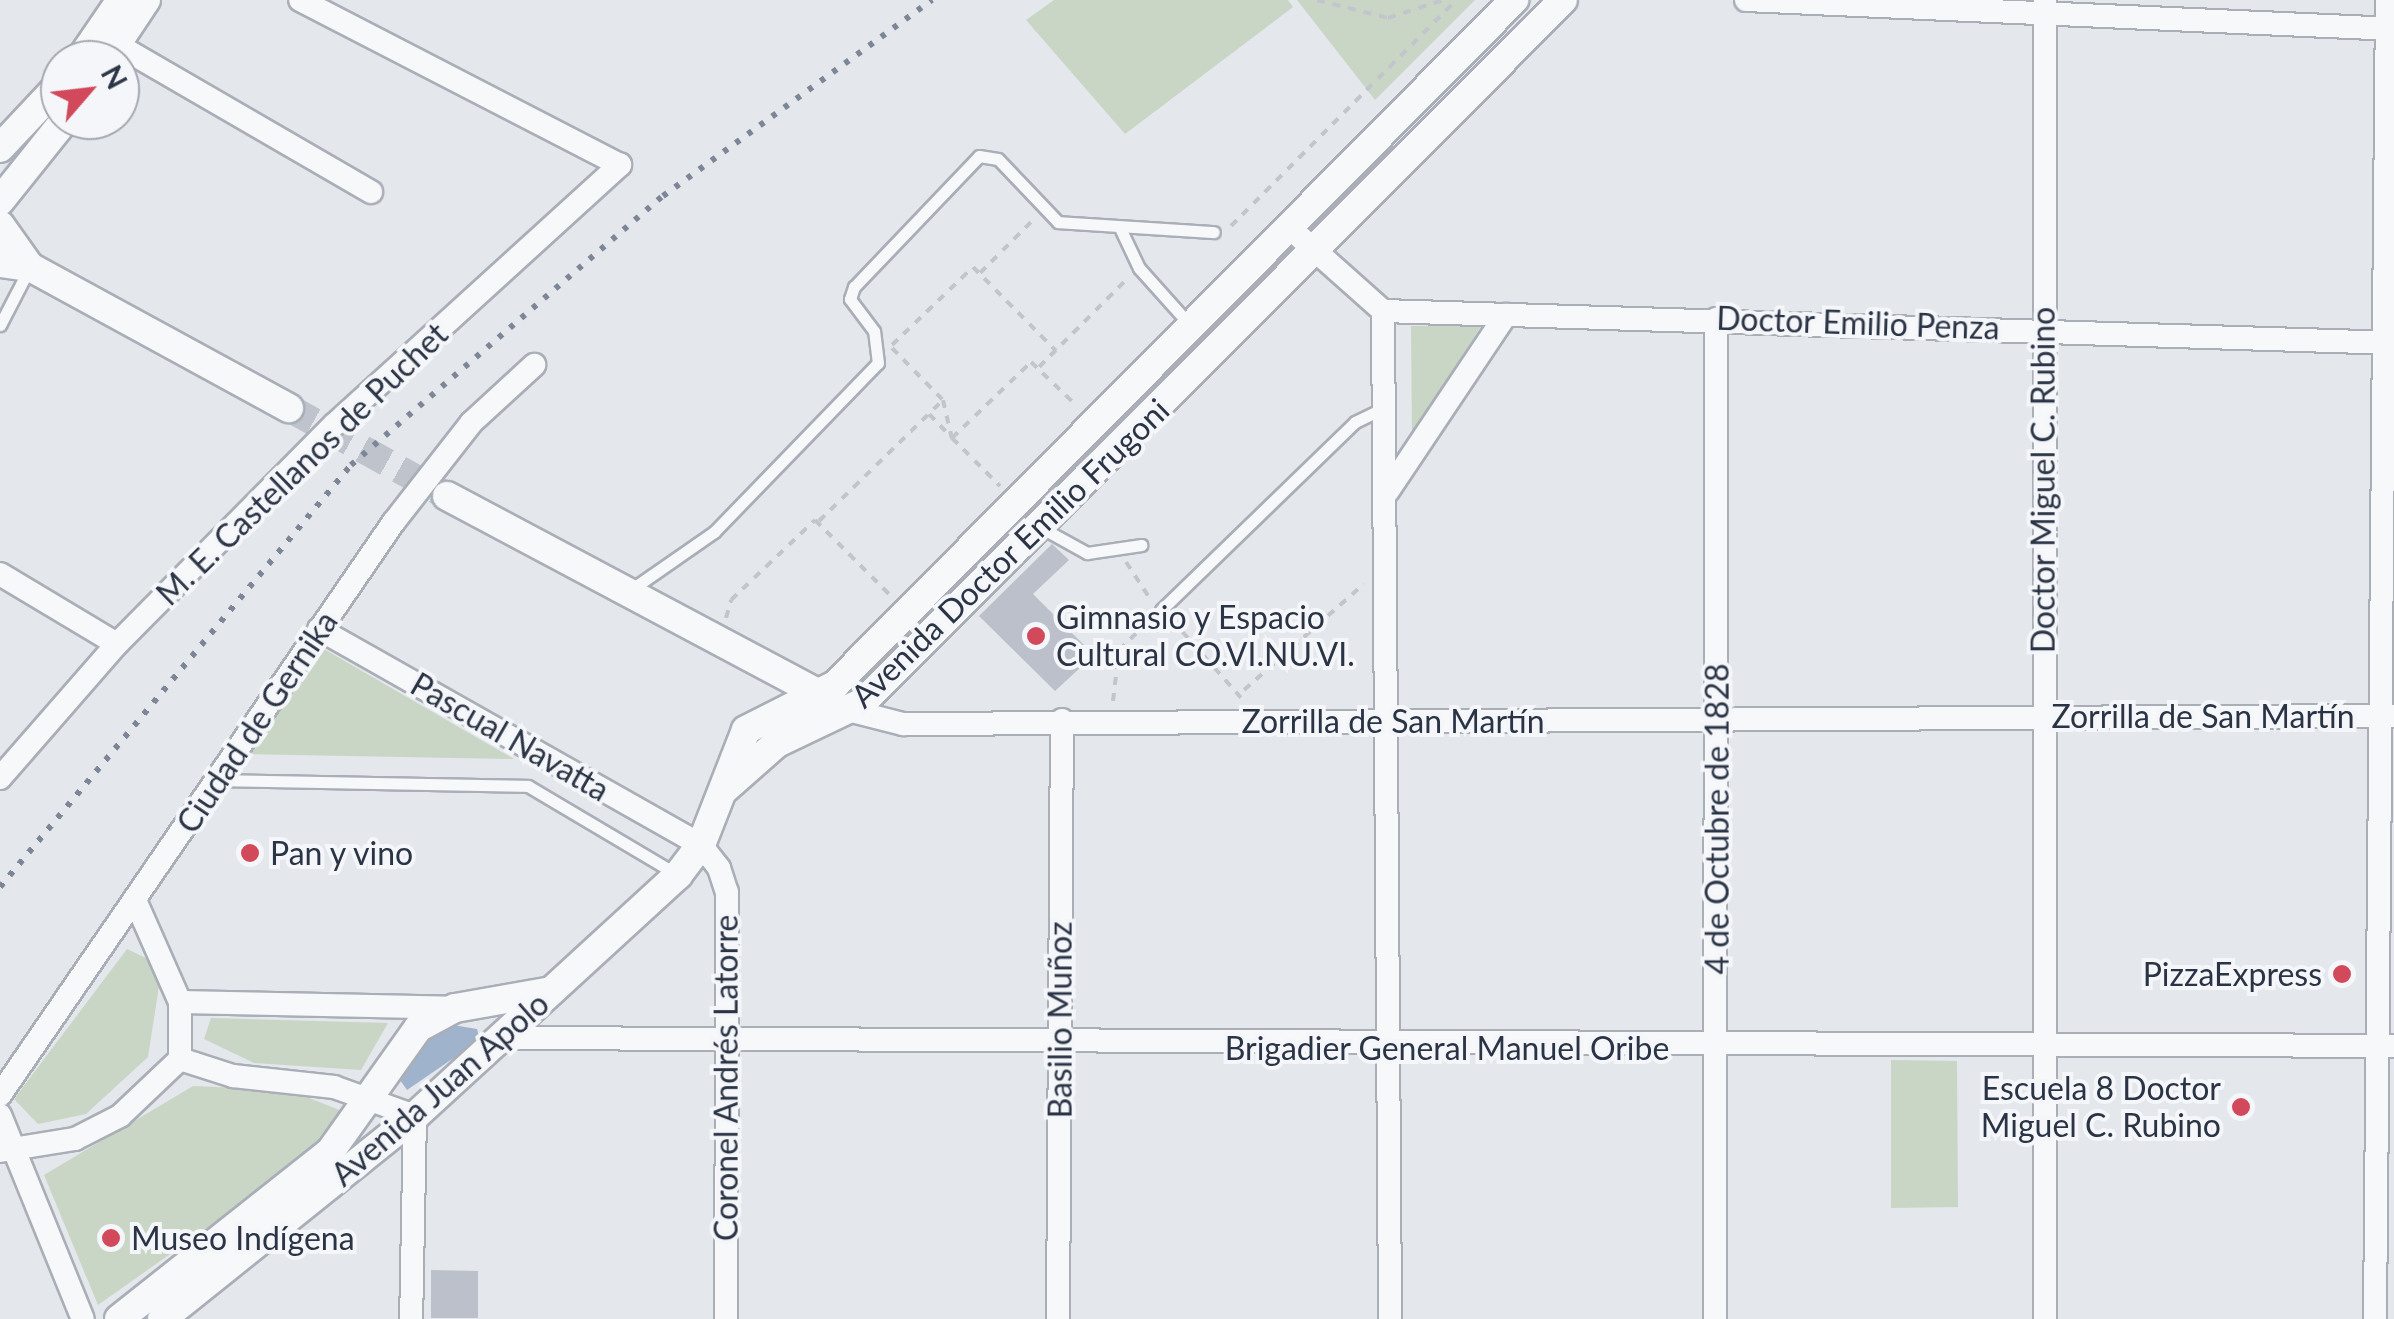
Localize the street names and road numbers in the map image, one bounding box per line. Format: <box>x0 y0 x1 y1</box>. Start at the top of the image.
street label: Doctor Emilio Penza <box>1715 299 2001 347</box>
street label: Doctor Miguel C. Rubino <box>2024 306 2062 654</box>
street label: M. E. Castellanos de Puchet <box>149 315 455 613</box>
street label: Avenida Doctor Emilio Frugoni <box>843 391 1177 715</box>
street label: Ciudad de Gernika <box>169 604 345 840</box>
street label: 4 de Octubre de 1828 <box>1698 663 1736 975</box>
street label: Pascual Navatta <box>404 665 616 809</box>
street label: Zorrilla de San Martín <box>2051 697 2355 735</box>
street label: Zorrilla de San Martín <box>1241 702 1545 740</box>
street label: Coronel Andrés Latorre <box>707 914 745 1242</box>
street label: Basilio Muñoz <box>1041 922 1079 1118</box>
street label: Avenida Juan Apolo <box>323 984 557 1194</box>
street label: Brigadier General Manuel Oribe <box>1224 1029 1670 1067</box>

